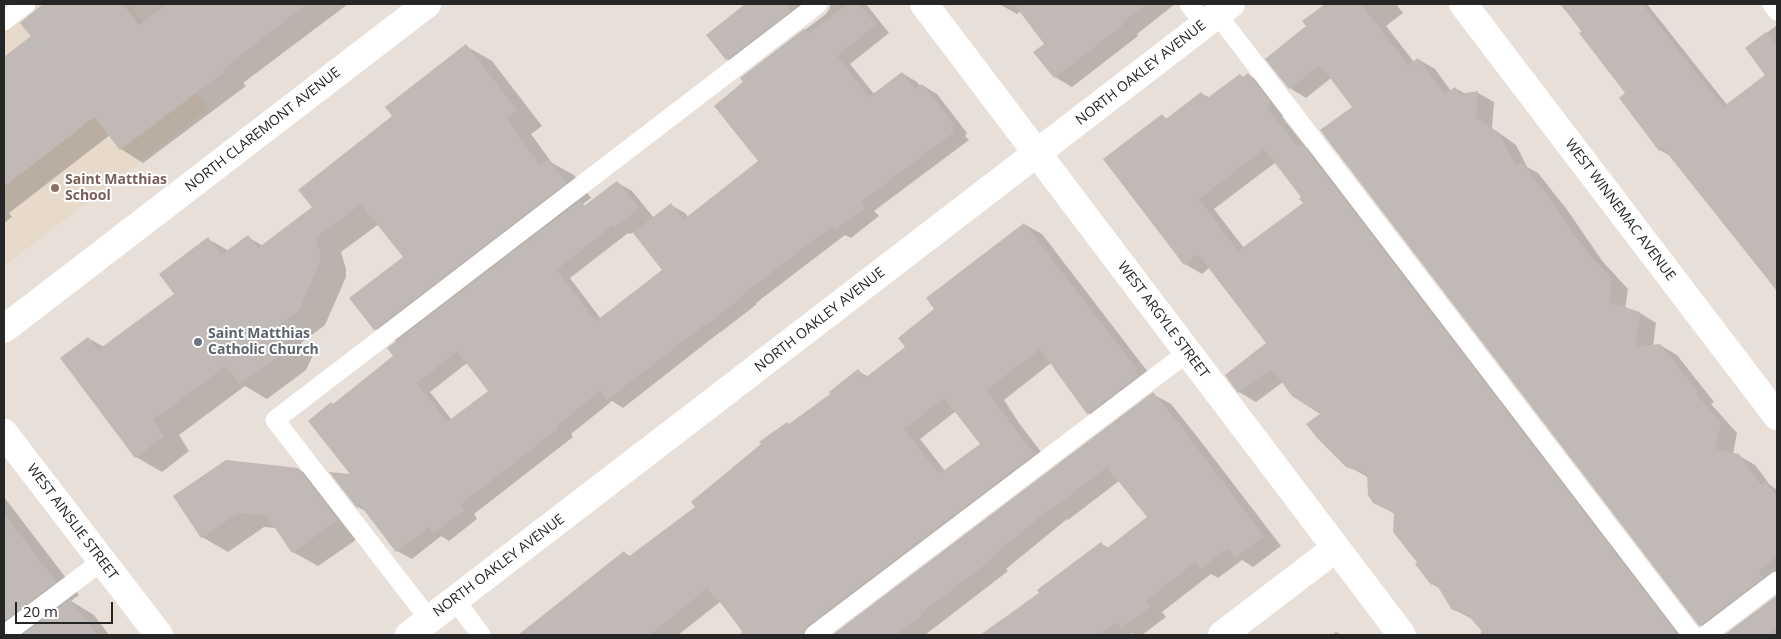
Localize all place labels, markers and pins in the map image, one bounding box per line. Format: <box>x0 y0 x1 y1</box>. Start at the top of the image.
place label: Saint Matthias School <box>65 172 167 204</box>
marker: Saint Matthias School <box>49 182 61 194</box>
place label: Saint Matthias Catholic Church <box>208 326 319 358</box>
marker: Saint Matthias Catholic Church <box>192 336 204 348</box>

